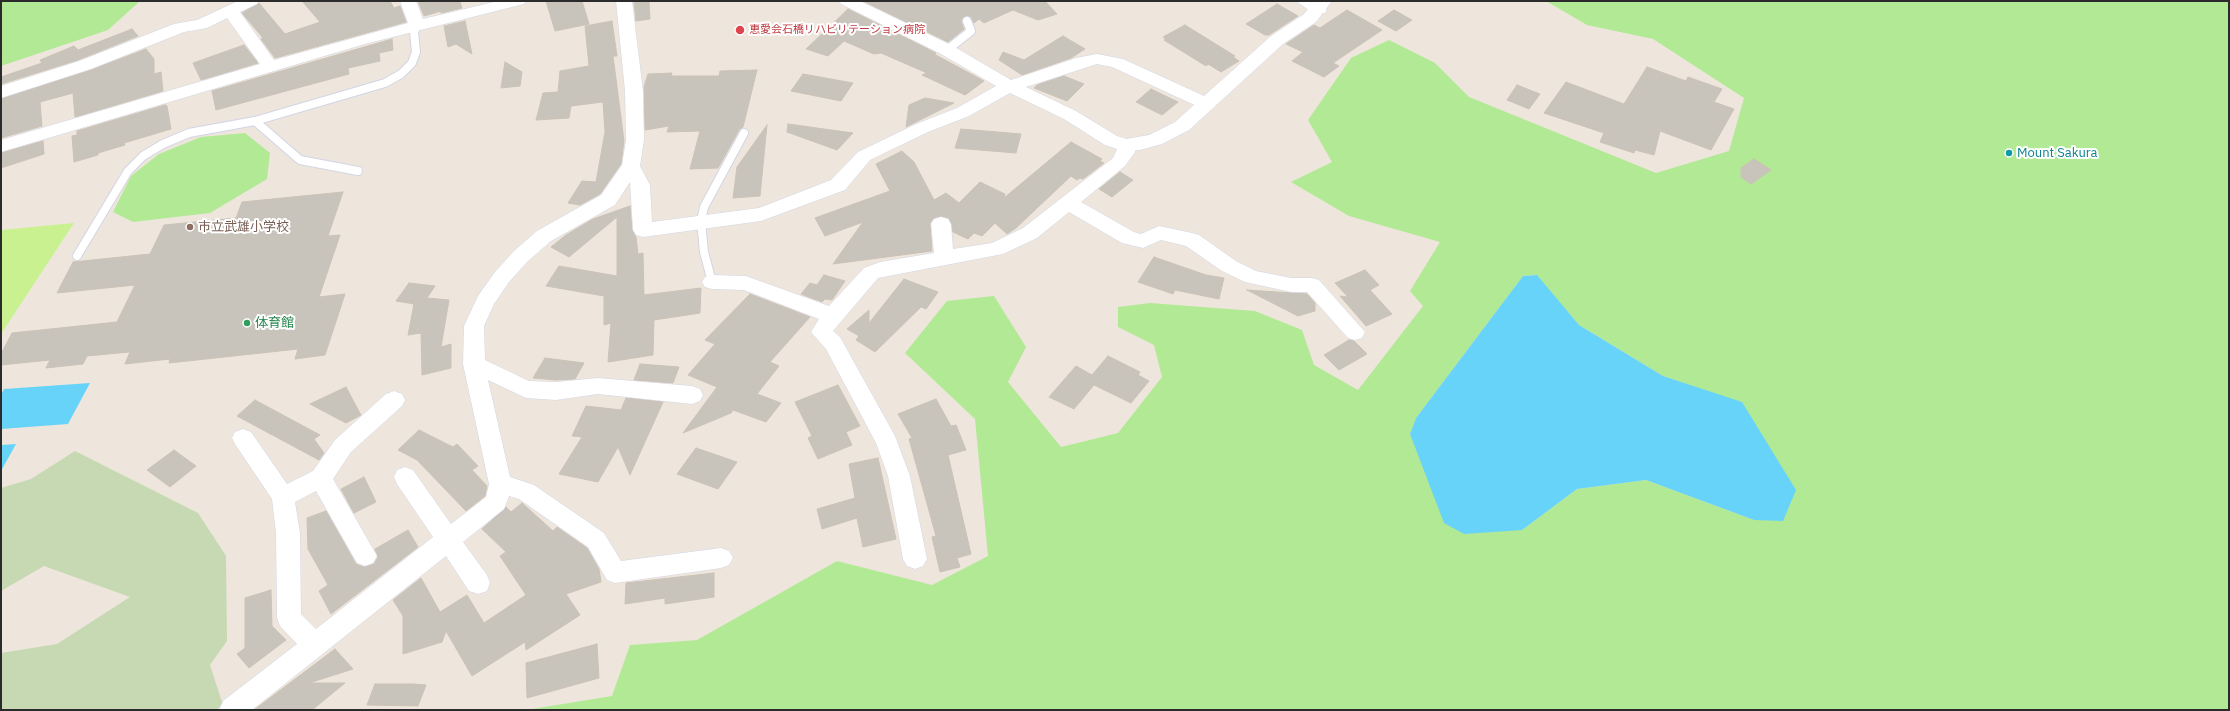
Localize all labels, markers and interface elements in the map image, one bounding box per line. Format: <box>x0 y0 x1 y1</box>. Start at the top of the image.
place label: 恵愛会石橋リハビリテーション病院 <box>749 23 925 37</box>
marker: 恵愛会石橋リハビリテーション病院 <box>734 24 746 36</box>
place label: Mount Sakura <box>2017 145 2097 161</box>
marker: Mount Sakura <box>2004 148 2014 158</box>
place label: 市立武雄小学校 <box>198 219 289 235</box>
marker: 市立武雄小学校 <box>185 222 195 232</box>
place label: 体育館 <box>255 315 294 331</box>
marker: 体育館 <box>242 318 252 328</box>

